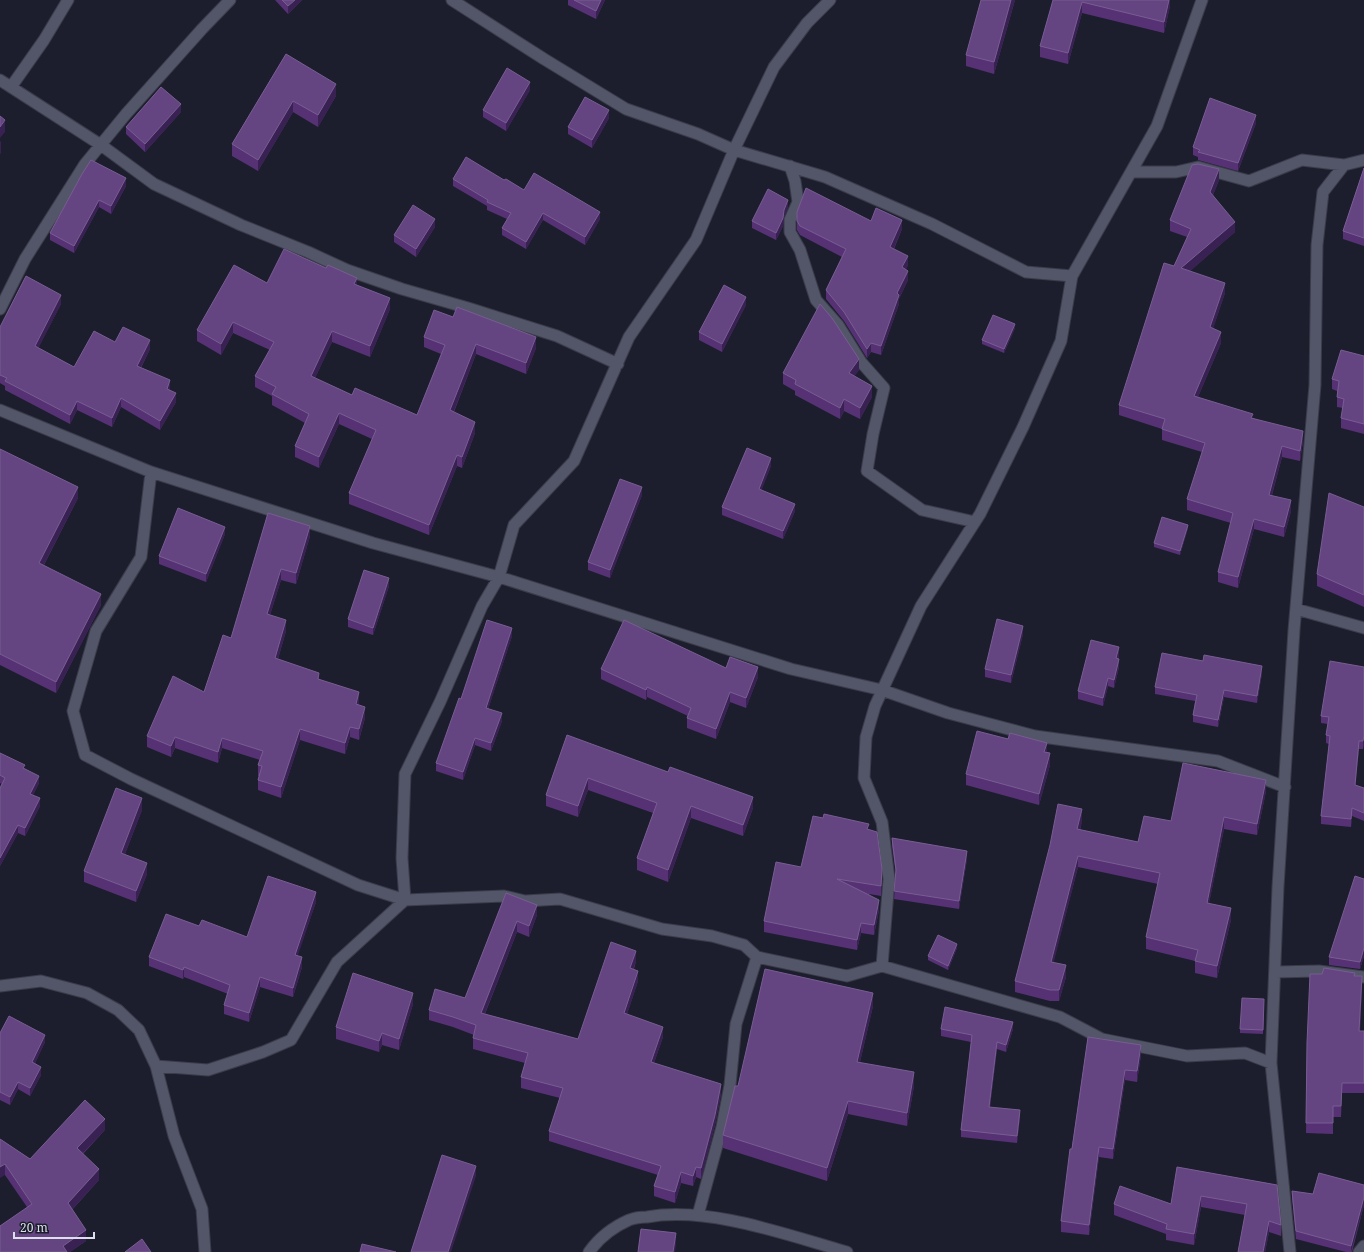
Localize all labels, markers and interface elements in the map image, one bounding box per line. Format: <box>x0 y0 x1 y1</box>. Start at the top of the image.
scale bar <box>14 1214 94 1240</box>
text: 20 m <box>20 1219 48 1236</box>

